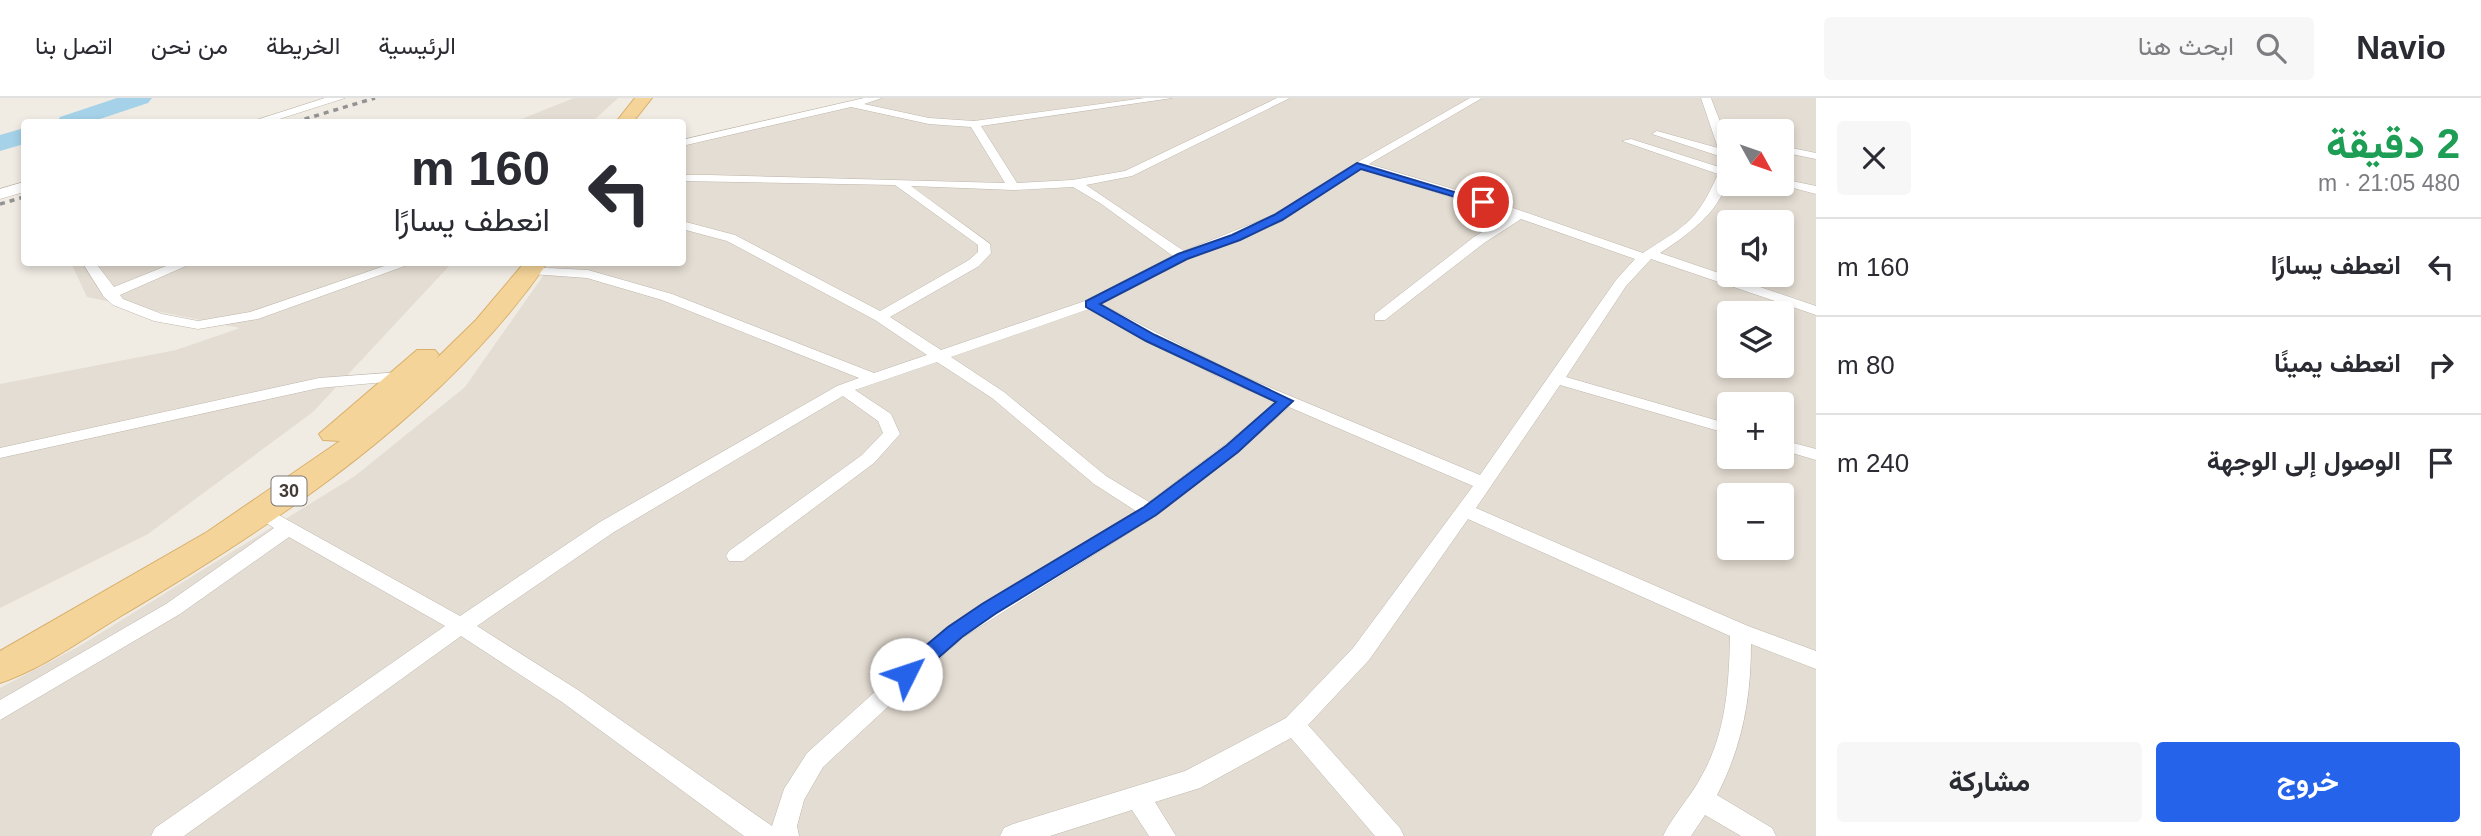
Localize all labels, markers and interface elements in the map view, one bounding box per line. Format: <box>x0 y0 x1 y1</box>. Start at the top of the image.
search box <box>1824 17 2314 80</box>
icon: search <box>2252 29 2290 67</box>
text: Navio <box>2356 29 2446 66</box>
text: ابحث هنا <box>2138 31 2234 61</box>
text: اتصل بنا <box>35 32 113 59</box>
text: من نحن <box>151 32 228 59</box>
text: الخريطة <box>266 32 340 59</box>
text: الرئيسية <box>378 32 456 59</box>
north arrow <box>1717 119 1794 196</box>
map controls <box>1717 119 1794 560</box>
text: 2 دقيقة <box>2326 120 2460 167</box>
button: close <box>1837 121 1911 195</box>
text: 160 m <box>411 141 550 195</box>
icon: left <box>574 147 665 238</box>
text: 480 m · 21:05 <box>2318 170 2460 196</box>
pin <box>1453 172 1513 232</box>
icon: arrive <box>1464 183 1502 221</box>
text: انعطف يسارًا <box>393 202 550 238</box>
button: sound <box>1717 210 1794 287</box>
icon: left <box>2422 248 2460 286</box>
text: انعطف يسارًا <box>2271 250 2401 280</box>
text: 160 m <box>1837 252 1909 282</box>
button: layers <box>1717 301 1794 378</box>
icon: right <box>2422 346 2460 384</box>
text: انعطف يمينًا <box>2274 348 2401 378</box>
text: 80 m <box>1837 350 1895 380</box>
button: + <box>1717 392 1794 469</box>
icon: arrive <box>2422 444 2460 482</box>
text: الوصول إلى الوجهة <box>2207 446 2401 476</box>
text: 240 m <box>1837 448 1909 478</box>
road number: 30 <box>272 477 306 506</box>
button: − <box>1717 483 1794 560</box>
position arrow <box>869 637 943 711</box>
button: مشاركة <box>1837 742 2142 822</box>
button: خروج <box>2156 742 2460 822</box>

